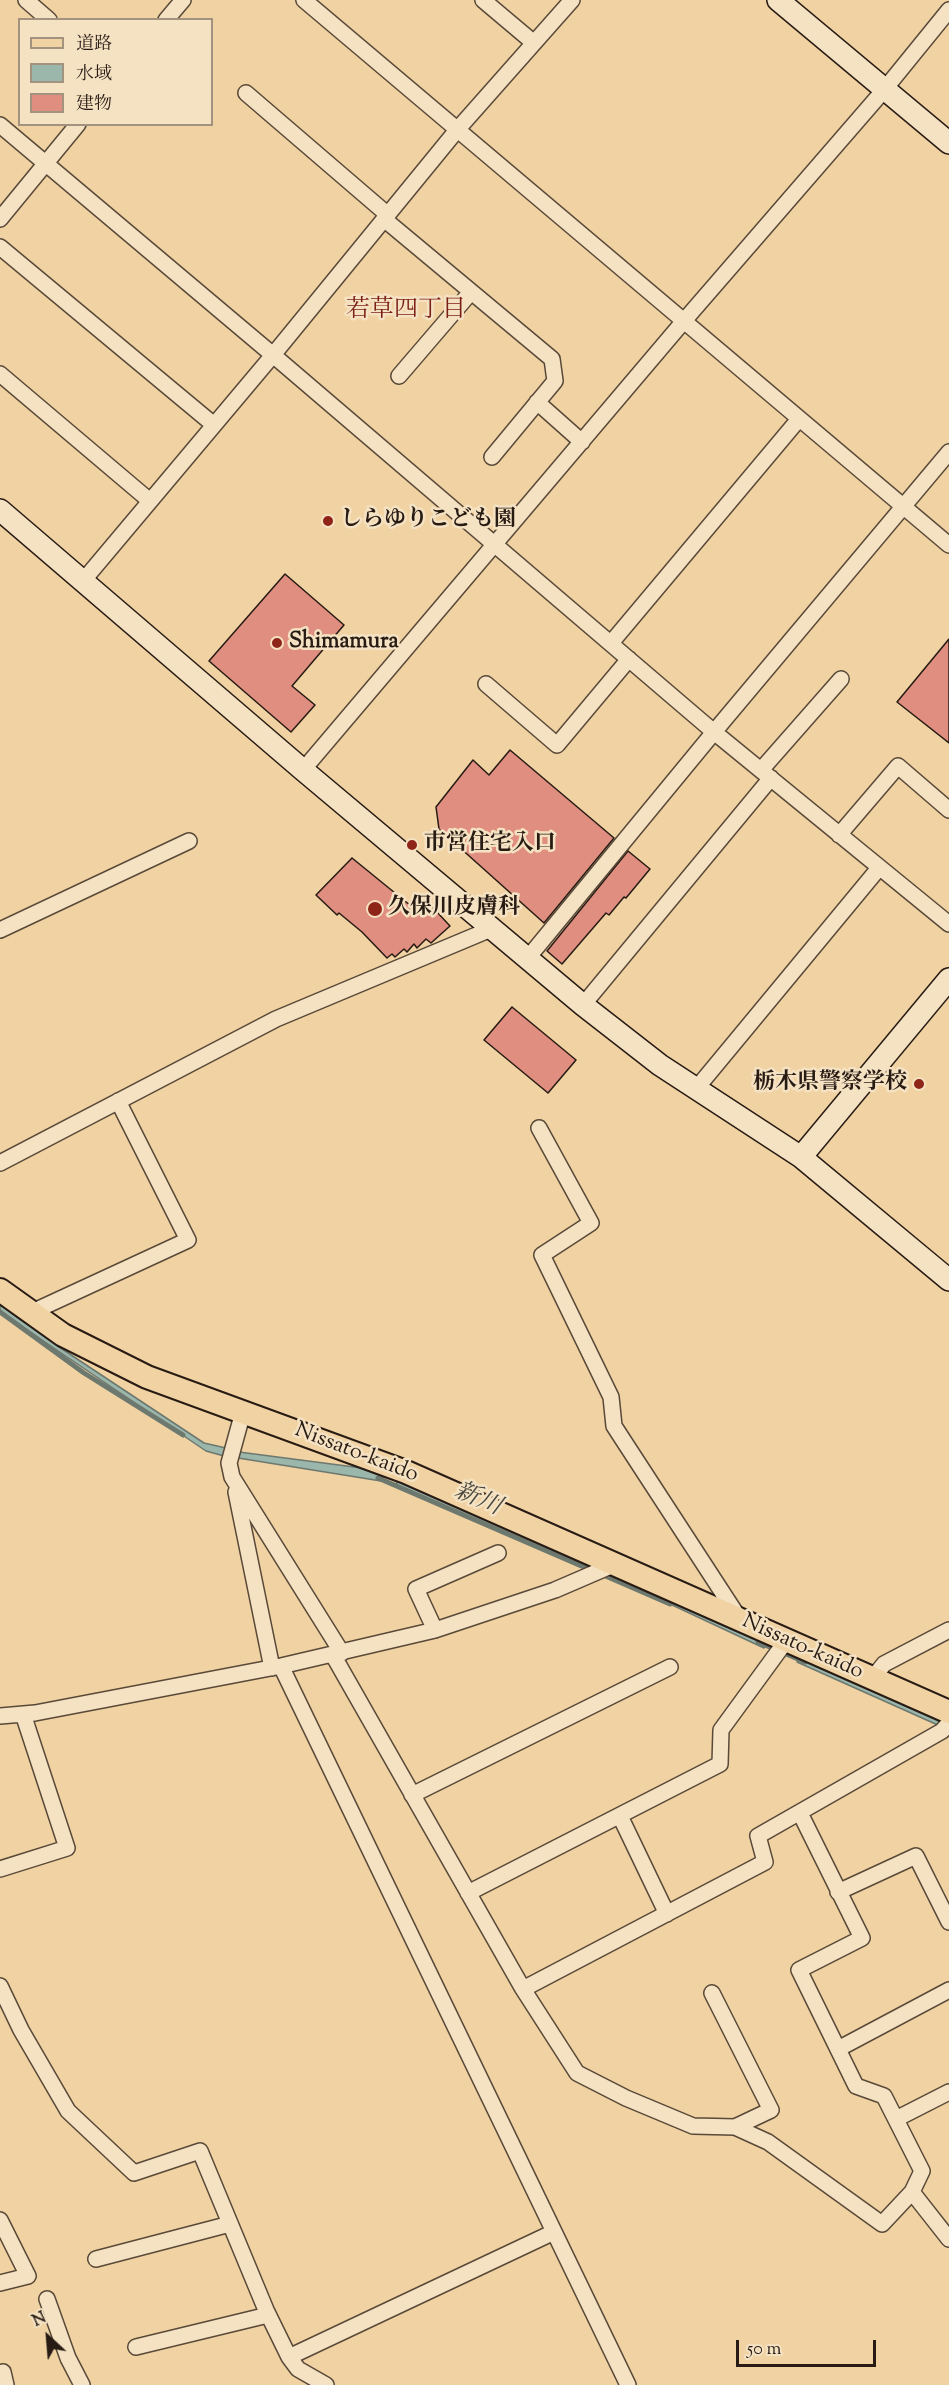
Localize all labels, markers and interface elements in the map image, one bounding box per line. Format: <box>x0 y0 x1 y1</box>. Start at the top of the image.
legend <box>18 18 213 126</box>
text: 道路 <box>76 32 112 58</box>
text: 水域 <box>76 62 112 88</box>
text: 建物 <box>76 92 112 118</box>
district label: 若草四丁目 <box>346 298 466 326</box>
place label: しらゆりこども園 <box>340 508 516 534</box>
marker: しらゆりこども園 <box>321 514 335 528</box>
place label: Shimamura <box>289 630 399 656</box>
marker: Shimamura <box>270 636 284 650</box>
place label: 市営住宅入口 <box>424 832 556 858</box>
marker: 市営住宅入口 <box>405 838 419 852</box>
place label: 久保川皮膚科 <box>388 896 520 922</box>
marker: 久保川皮膚科 <box>366 900 384 918</box>
place label: 栃木県警察学校 <box>753 1071 907 1097</box>
marker: 栃木県警察学校 <box>912 1077 926 1091</box>
street label: Nissato-kaido <box>290 1418 422 1490</box>
water label: 新川 <box>449 1478 505 1524</box>
street label: Nissato-kaido <box>737 1609 867 1687</box>
north arrow <box>18 2307 78 2367</box>
text: N <box>29 2307 51 2334</box>
scale bar <box>739 2328 878 2366</box>
text: 50 m <box>747 2337 781 2363</box>

